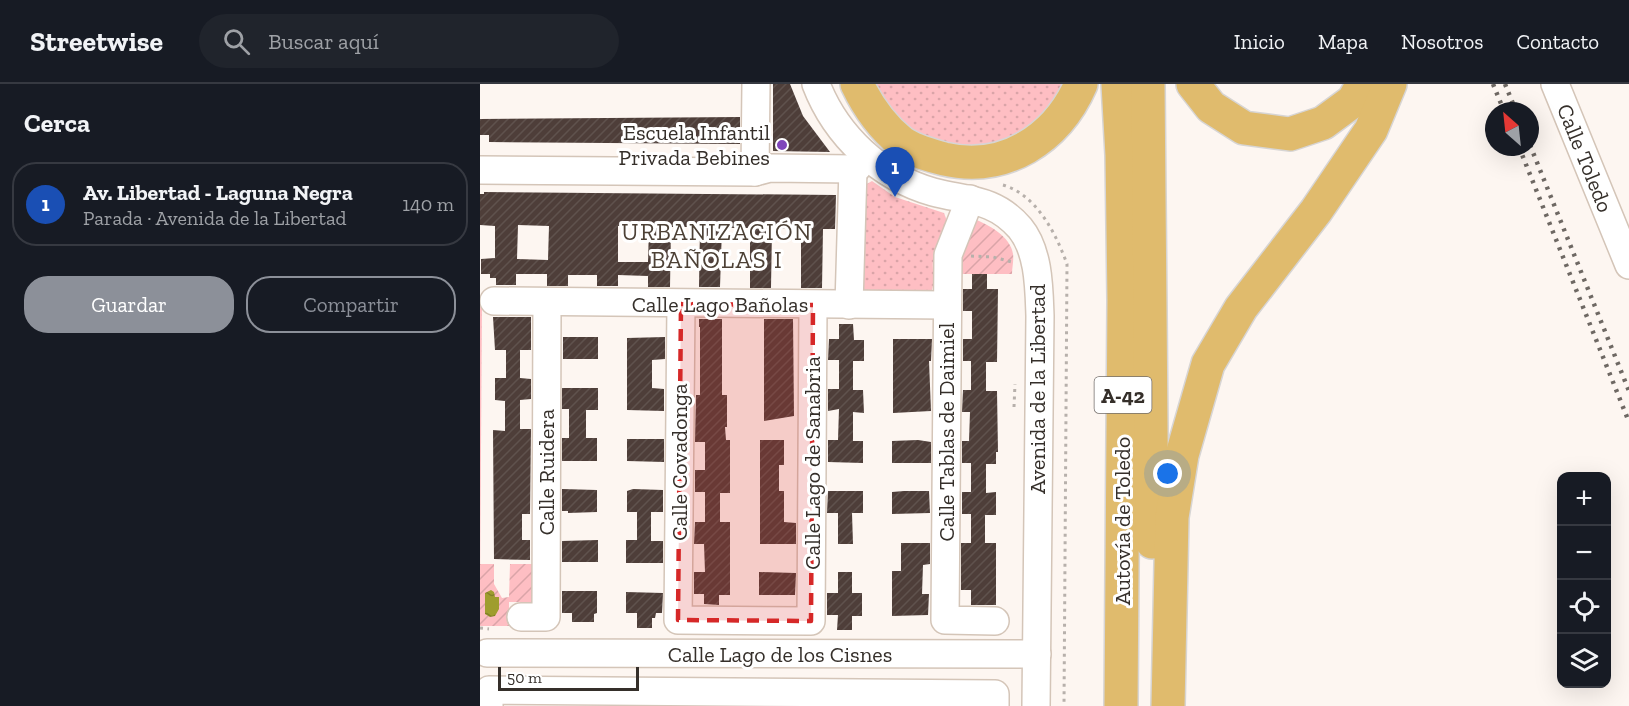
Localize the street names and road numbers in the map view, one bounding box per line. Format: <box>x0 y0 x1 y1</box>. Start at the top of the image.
street label: Calle Toledo <box>1551 100 1619 216</box>
street label: Avenida de la Libertad <box>1024 284 1051 494</box>
street label: Calle Lago Bañolas <box>632 291 808 318</box>
street label: Calle Tablas de Daimiel <box>933 322 960 541</box>
street label: Calle Lago de Sanabria <box>799 356 826 570</box>
road number: A-42 <box>1094 377 1152 413</box>
street label: Calle Covadonga <box>666 383 693 541</box>
street label: Calle Ruidera <box>533 409 560 535</box>
street label: Autovía de Toledo <box>1109 437 1136 605</box>
street label: Calle Lago de los Cisnes <box>668 641 892 668</box>

